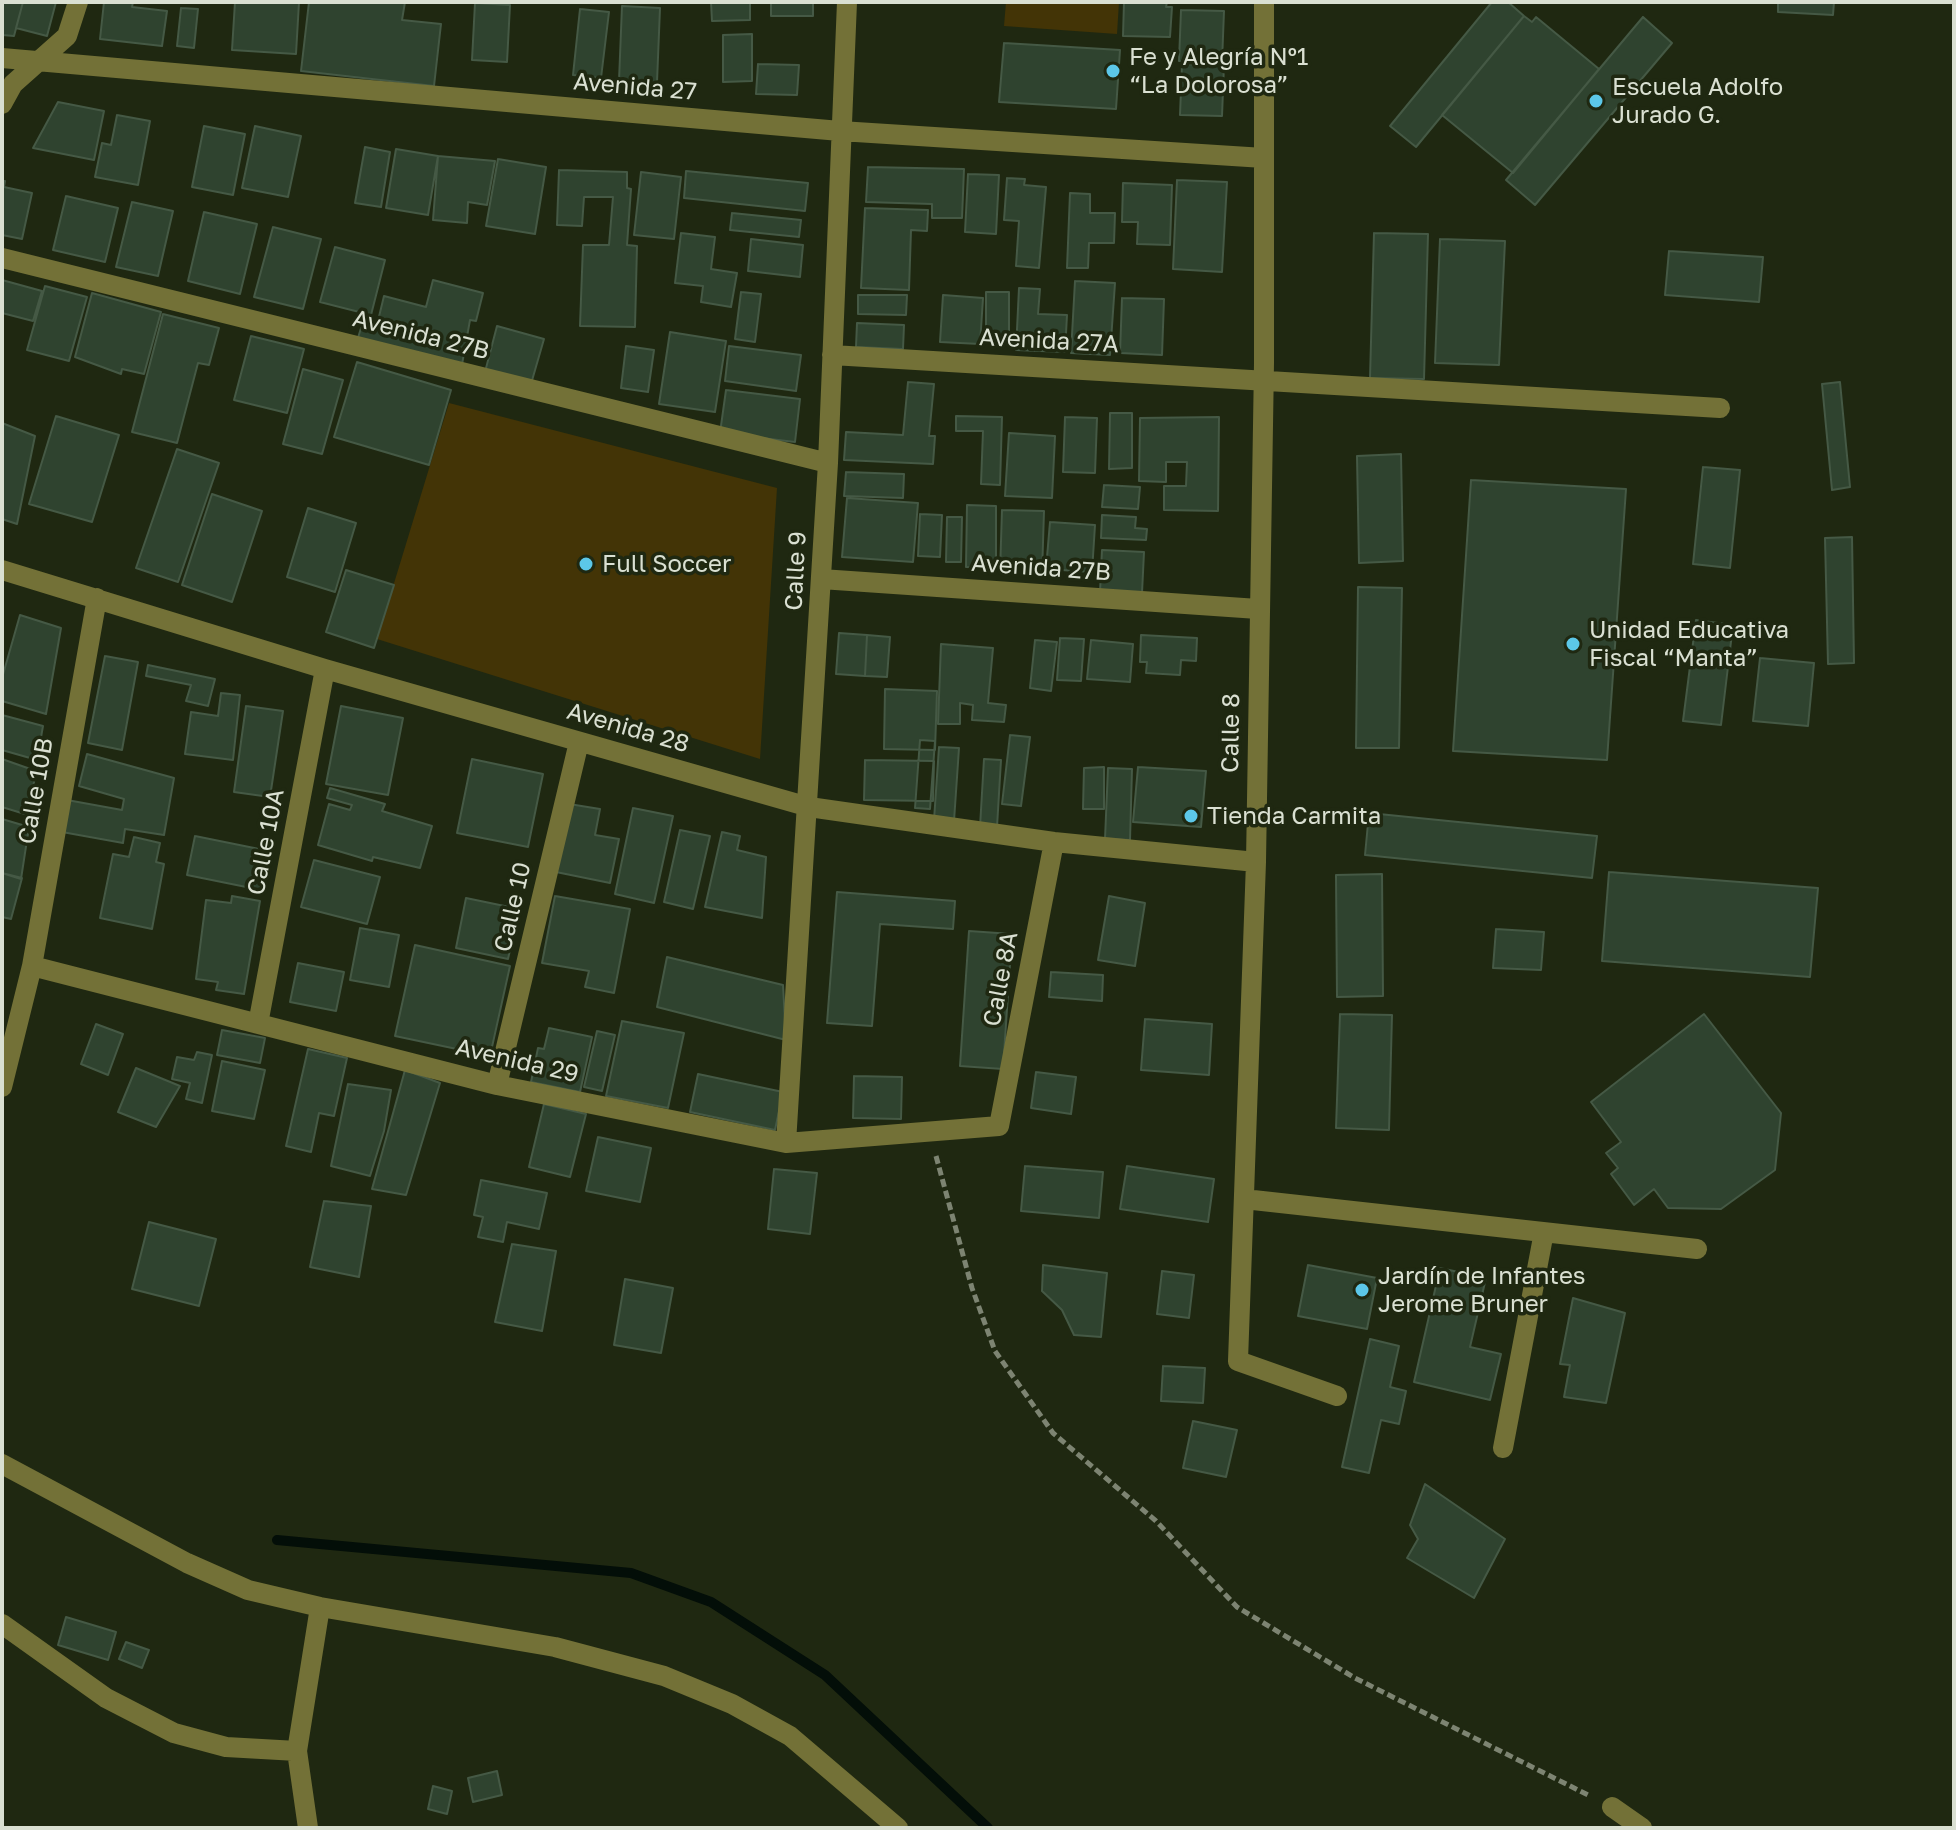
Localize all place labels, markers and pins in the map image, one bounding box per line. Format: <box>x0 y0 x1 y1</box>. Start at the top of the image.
place label: Fe y Alegría Nº1 “La Dolorosa” <box>1129 43 1308 99</box>
marker: Fe y Alegría Nº1 “La Dolorosa” <box>1104 62 1122 80</box>
place label: Escuela Adolfo Jurado G. <box>1612 73 1783 129</box>
marker: Escuela Adolfo Jurado G. <box>1587 92 1605 110</box>
place label: Full Soccer <box>602 550 731 578</box>
marker: Full Soccer <box>577 555 595 573</box>
place label: Unidad Educativa Fiscal “Manta” <box>1589 616 1789 672</box>
marker: Unidad Educativa Fiscal “Manta” <box>1564 635 1582 653</box>
place label: Tienda Carmita <box>1207 802 1381 830</box>
marker: Tienda Carmita <box>1182 807 1200 825</box>
place label: Jardín de Infantes Jerome Bruner <box>1378 1262 1586 1318</box>
marker: Jardín de Infantes Jerome Bruner <box>1353 1281 1371 1299</box>

